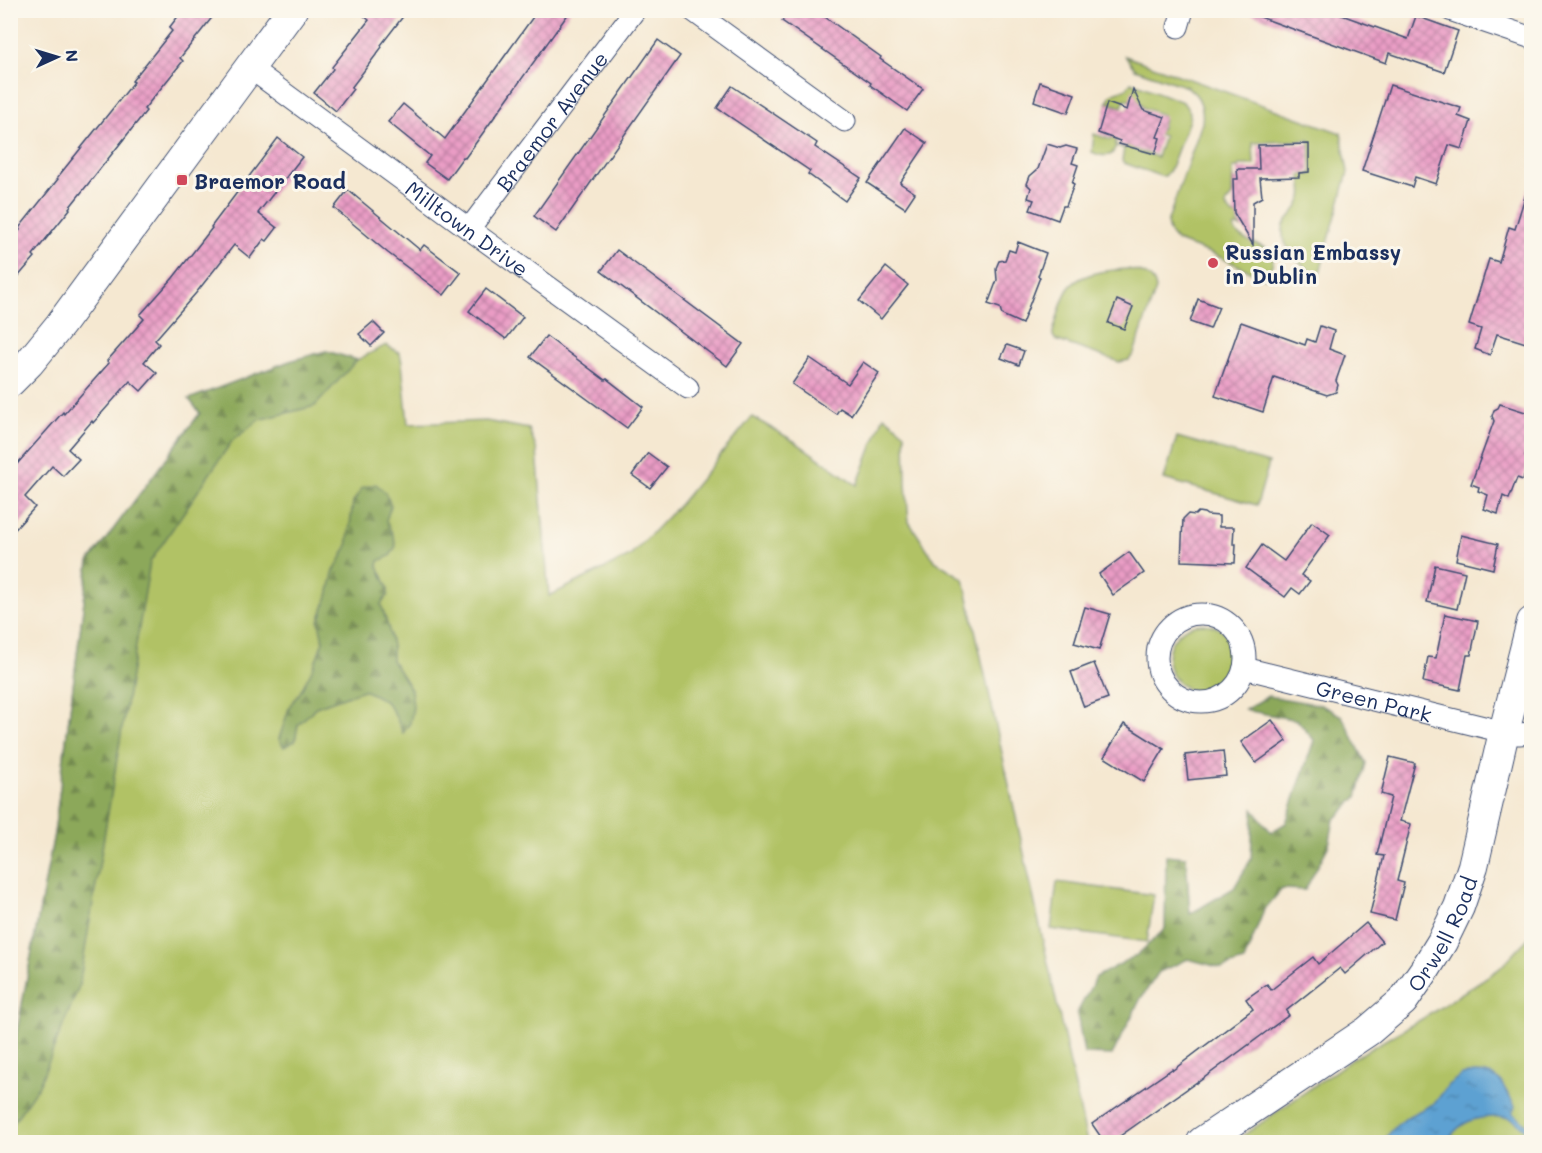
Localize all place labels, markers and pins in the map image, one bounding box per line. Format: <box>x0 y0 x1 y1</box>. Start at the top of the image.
place label: Braemor Road <box>194 167 346 194</box>
marker: Braemor Road <box>175 173 189 187</box>
place label: Russian Embassy in Dublin <box>1225 238 1401 289</box>
marker: Russian Embassy in Dublin <box>1206 256 1220 270</box>

